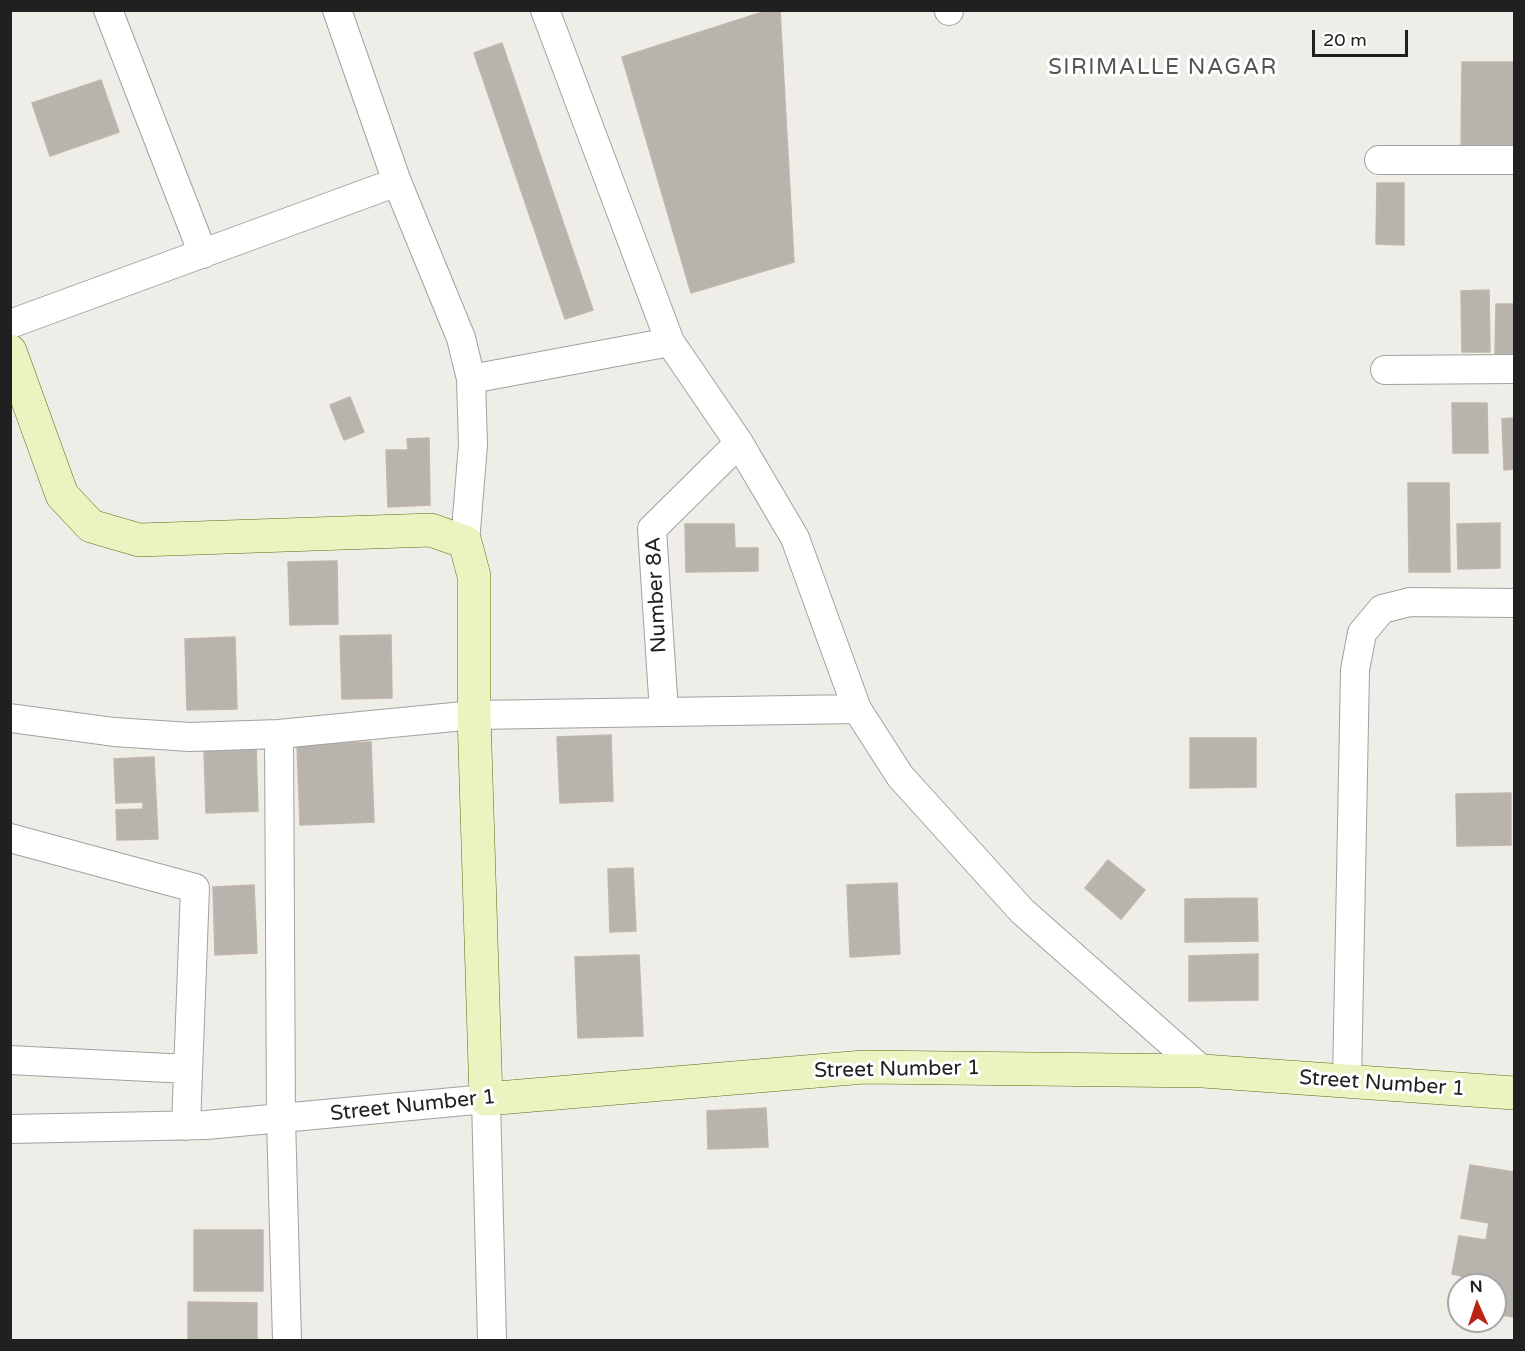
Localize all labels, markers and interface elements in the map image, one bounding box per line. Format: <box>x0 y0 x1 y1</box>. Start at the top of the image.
scale bar <box>1315 18 1411 56</box>
text: 20 m <box>1323 29 1367 51</box>
district label: SIRIMALLE NAGAR <box>1048 55 1278 81</box>
street label: Number 8A <box>641 536 673 654</box>
street label: Street Number 1 <box>814 1056 980 1084</box>
street label: Street Number 1 <box>1298 1066 1466 1102</box>
street label: Street Number 1 <box>329 1085 497 1127</box>
north arrow <box>1447 1273 1507 1333</box>
text: N <box>1469 1277 1483 1297</box>

